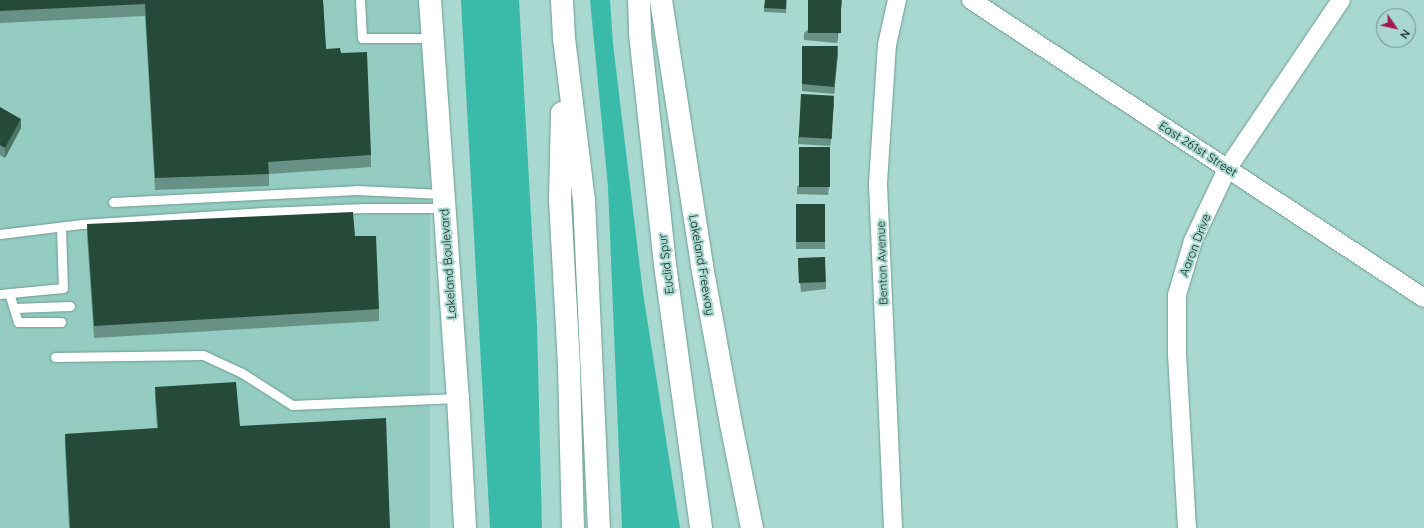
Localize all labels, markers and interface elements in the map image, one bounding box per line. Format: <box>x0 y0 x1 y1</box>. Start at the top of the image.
north arrow <box>1376 8 1416 48</box>
text: N <box>1397 27 1413 41</box>
street label: East 261st Street <box>1156 118 1240 180</box>
street label: Lakeland Boulevard <box>437 208 459 320</box>
street label: Aaron Drive <box>1176 212 1214 278</box>
street label: Lakeland Freeway <box>686 214 718 316</box>
street label: Benton Avenue <box>873 221 891 305</box>
street label: Euclid Spur <box>655 233 677 295</box>

